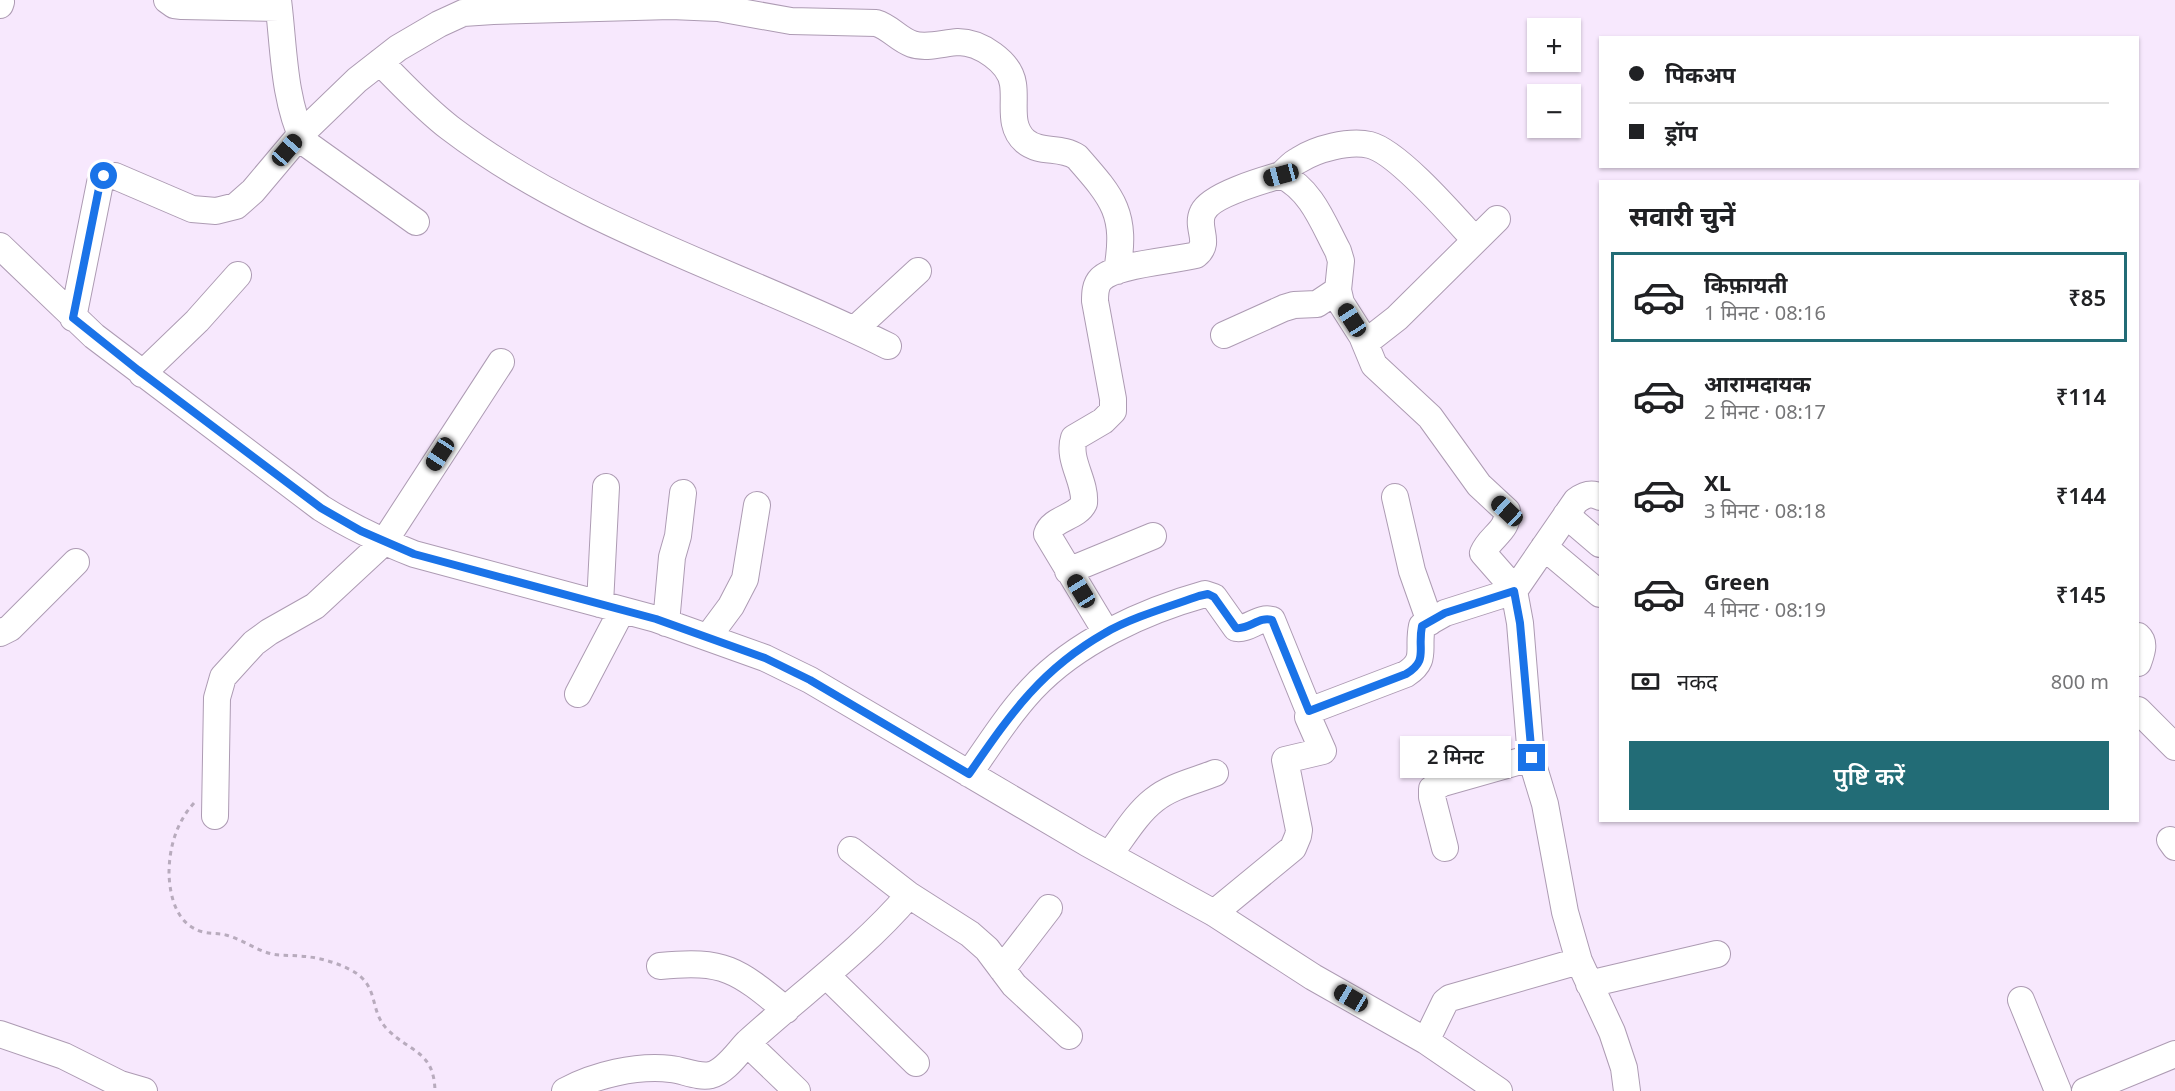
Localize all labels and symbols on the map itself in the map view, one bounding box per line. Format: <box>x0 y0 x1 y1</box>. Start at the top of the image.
car <box>268 131 306 169</box>
route start <box>90 162 117 189</box>
car <box>1261 162 1301 188</box>
car <box>1335 300 1369 340</box>
car <box>423 434 457 474</box>
car <box>1488 492 1526 530</box>
car <box>1064 571 1098 611</box>
callout: 2 मिनट <box>1400 737 1511 779</box>
route end <box>1518 744 1545 771</box>
car <box>1331 981 1371 1015</box>

